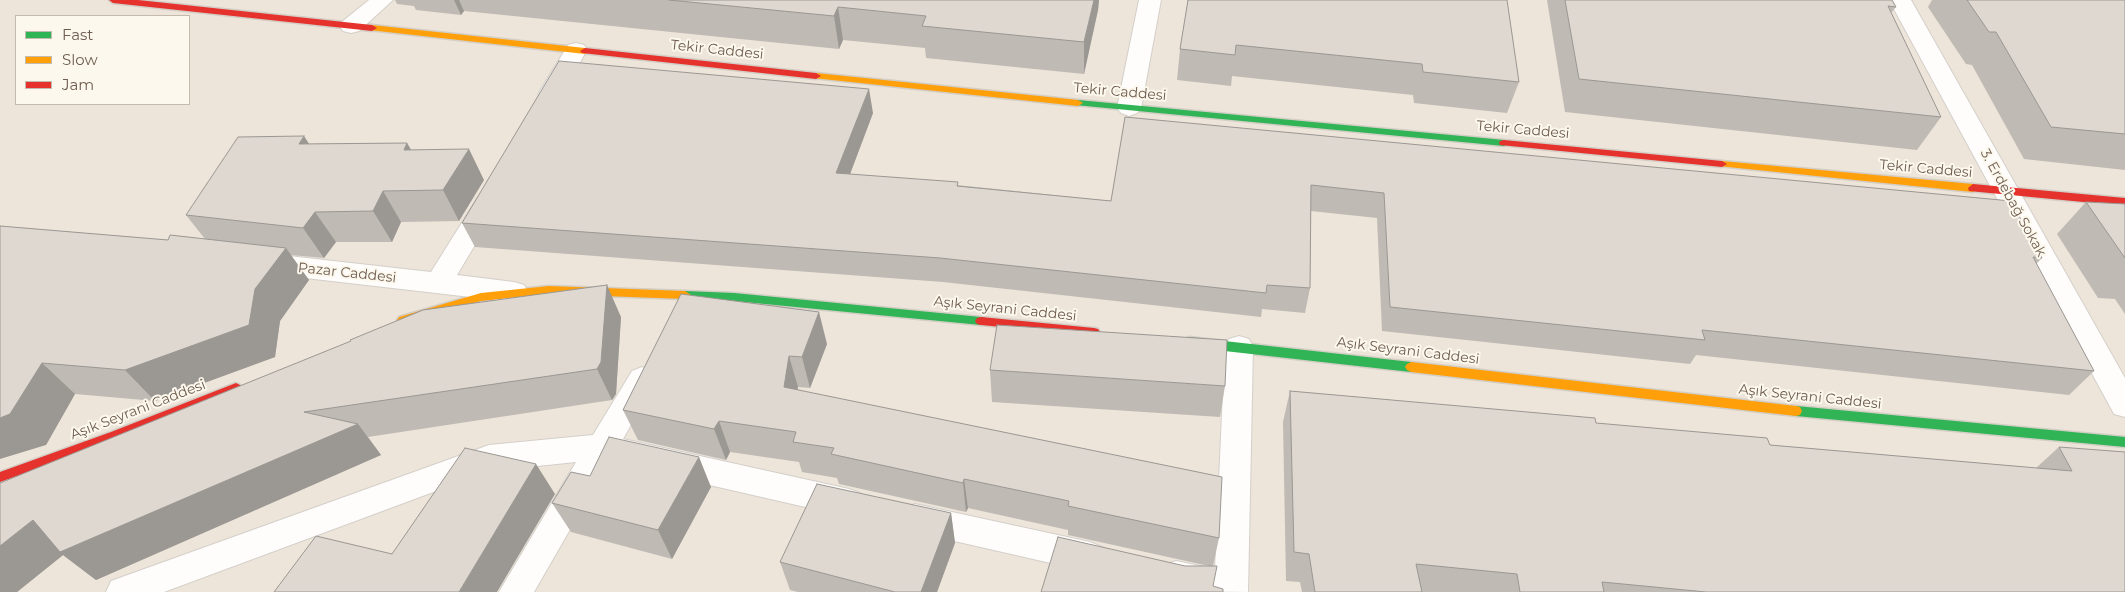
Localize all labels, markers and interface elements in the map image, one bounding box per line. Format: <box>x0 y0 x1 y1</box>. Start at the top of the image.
legend <box>15 15 190 105</box>
text: Fast <box>62 25 93 44</box>
street label: Tekir Caddesi <box>670 37 764 63</box>
text: Slow <box>62 50 98 69</box>
text: Jam <box>62 75 94 94</box>
street label: Tekir Caddesi <box>1073 80 1167 104</box>
street label: Tekir Caddesi <box>1476 118 1570 142</box>
street label: 3. Erdebağ Sokak <box>1976 146 2050 260</box>
street label: Tekir Caddesi <box>1879 157 1973 181</box>
street label: Pazar Caddesi <box>297 259 397 287</box>
street label: Aşık Seyrani Caddesi <box>933 293 1077 325</box>
street label: Aşık Seyrani Caddesi <box>1336 334 1480 368</box>
street label: Aşık Seyrani Caddesi <box>68 376 208 444</box>
street label: Aşık Seyrani Caddesi <box>1738 381 1882 413</box>

